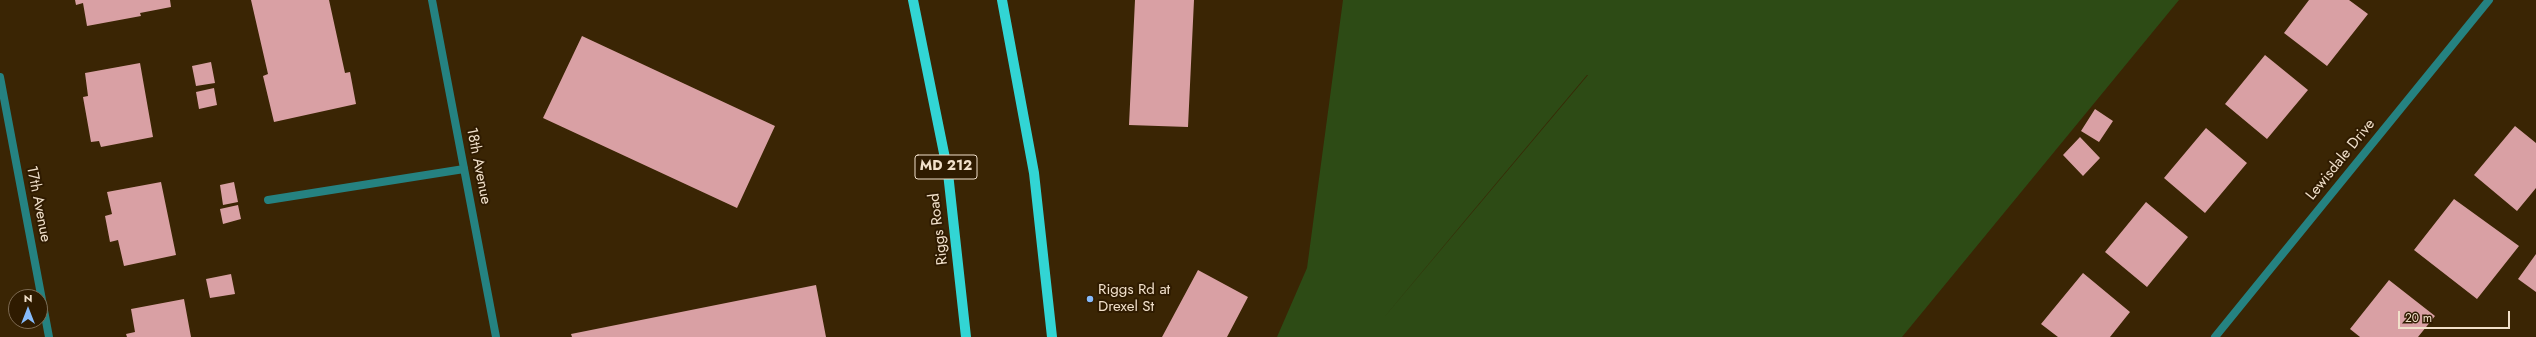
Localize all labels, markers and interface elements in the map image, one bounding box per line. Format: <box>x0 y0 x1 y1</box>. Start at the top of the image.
street label: Lewisdale Drive <box>2303 116 2379 204</box>
street label: 18th Avenue <box>462 126 494 206</box>
road number: MD 212 <box>915 155 977 179</box>
street label: 17th Avenue <box>22 164 54 244</box>
street label: Riggs Road <box>926 192 952 266</box>
place label: Riggs Rd at Drexel St <box>1098 281 1170 316</box>
north arrow <box>8 289 48 329</box>
text: N <box>24 290 32 306</box>
marker: Riggs Rd at Drexel St <box>1085 294 1095 304</box>
scale bar <box>2400 303 2512 329</box>
text: 20 m <box>2405 309 2432 327</box>

